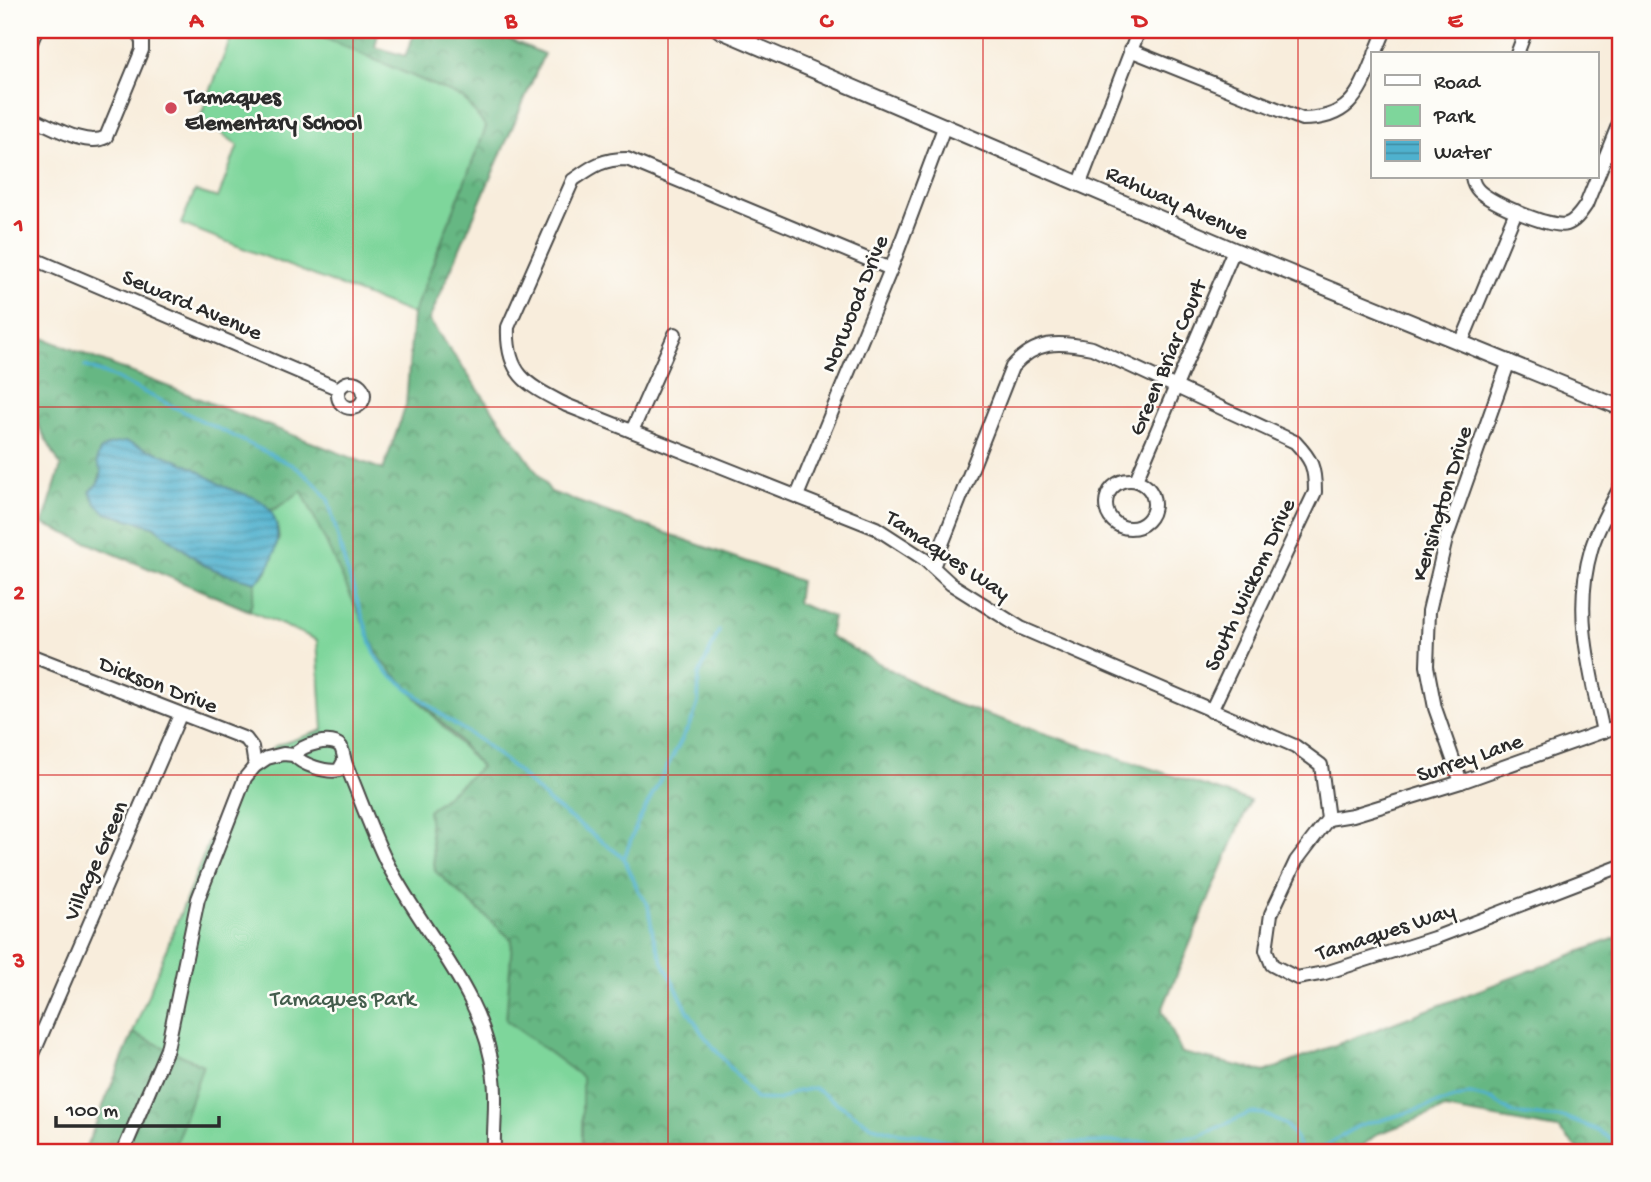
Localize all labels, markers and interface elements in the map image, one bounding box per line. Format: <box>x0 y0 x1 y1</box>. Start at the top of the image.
text: A <box>188 9 204 36</box>
text: B <box>504 9 518 36</box>
text: C <box>820 9 835 36</box>
text: D <box>1131 9 1149 36</box>
text: E <box>1448 9 1464 36</box>
legend <box>1371 52 1598 178</box>
text: Road <box>1434 72 1482 97</box>
place label: Tamaques Elementary School <box>183 85 362 138</box>
marker: Tamaques Elementary School <box>163 100 179 116</box>
text: Park <box>1433 106 1477 131</box>
text: Water <box>1434 142 1492 167</box>
street label: Rahway Avenue <box>1101 161 1253 248</box>
text: 1 <box>13 213 24 240</box>
street label: Norwood Drive <box>816 231 897 377</box>
street label: Seward Avenue <box>118 265 267 348</box>
street label: Green Briar Court <box>1124 275 1215 440</box>
street label: Kensington Drive <box>1407 422 1480 585</box>
street label: South Wickom Drive <box>1199 494 1303 676</box>
street label: Tamaques Way <box>878 504 1015 609</box>
text: 2 <box>13 581 25 608</box>
street label: Dickson Drive <box>93 651 222 722</box>
street label: Surrey Lane <box>1414 728 1528 790</box>
street label: Village Green <box>58 797 136 926</box>
street label: Tamaques Way <box>1311 898 1459 969</box>
text: 3 <box>12 949 25 976</box>
park label: Tamaques Park <box>269 987 418 1014</box>
scale bar <box>56 1084 219 1128</box>
text: 100 m <box>65 1100 118 1125</box>

